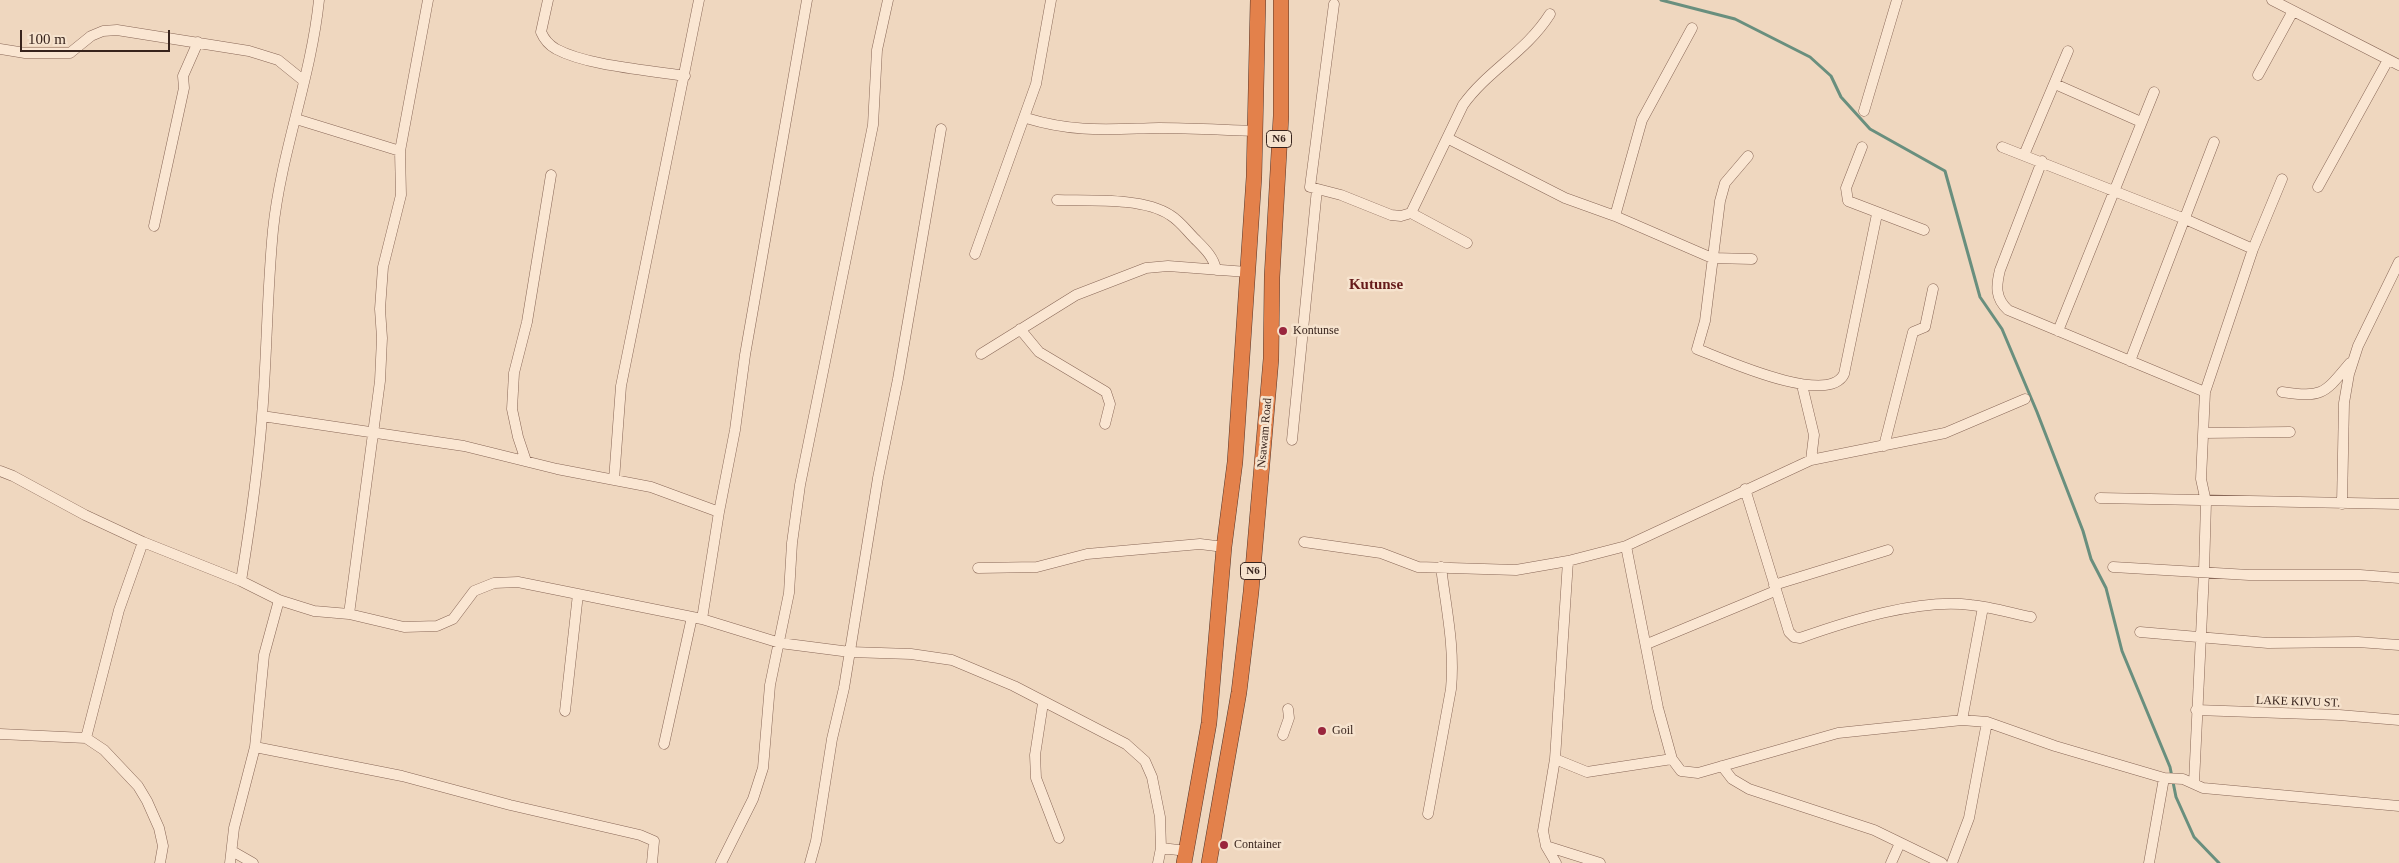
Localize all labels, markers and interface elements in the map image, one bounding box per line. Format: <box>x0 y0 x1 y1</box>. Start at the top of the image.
scale bar <box>22 20 172 52</box>
text: 100 m <box>28 31 66 47</box>
road number: N6 <box>1266 130 1292 148</box>
district label: Kutunse <box>1349 276 1403 294</box>
place label: Kontunse <box>1293 324 1339 338</box>
marker: Kontunse <box>1277 325 1289 337</box>
street label: Nsawam Road <box>1255 397 1275 469</box>
road number: N6 <box>1240 562 1266 580</box>
street label: LAKE KIVU ST. <box>2256 693 2340 711</box>
place label: Goil <box>1332 724 1353 738</box>
marker: Goil <box>1316 725 1328 737</box>
place label: Container <box>1234 838 1281 852</box>
marker: Container <box>1218 839 1230 851</box>

